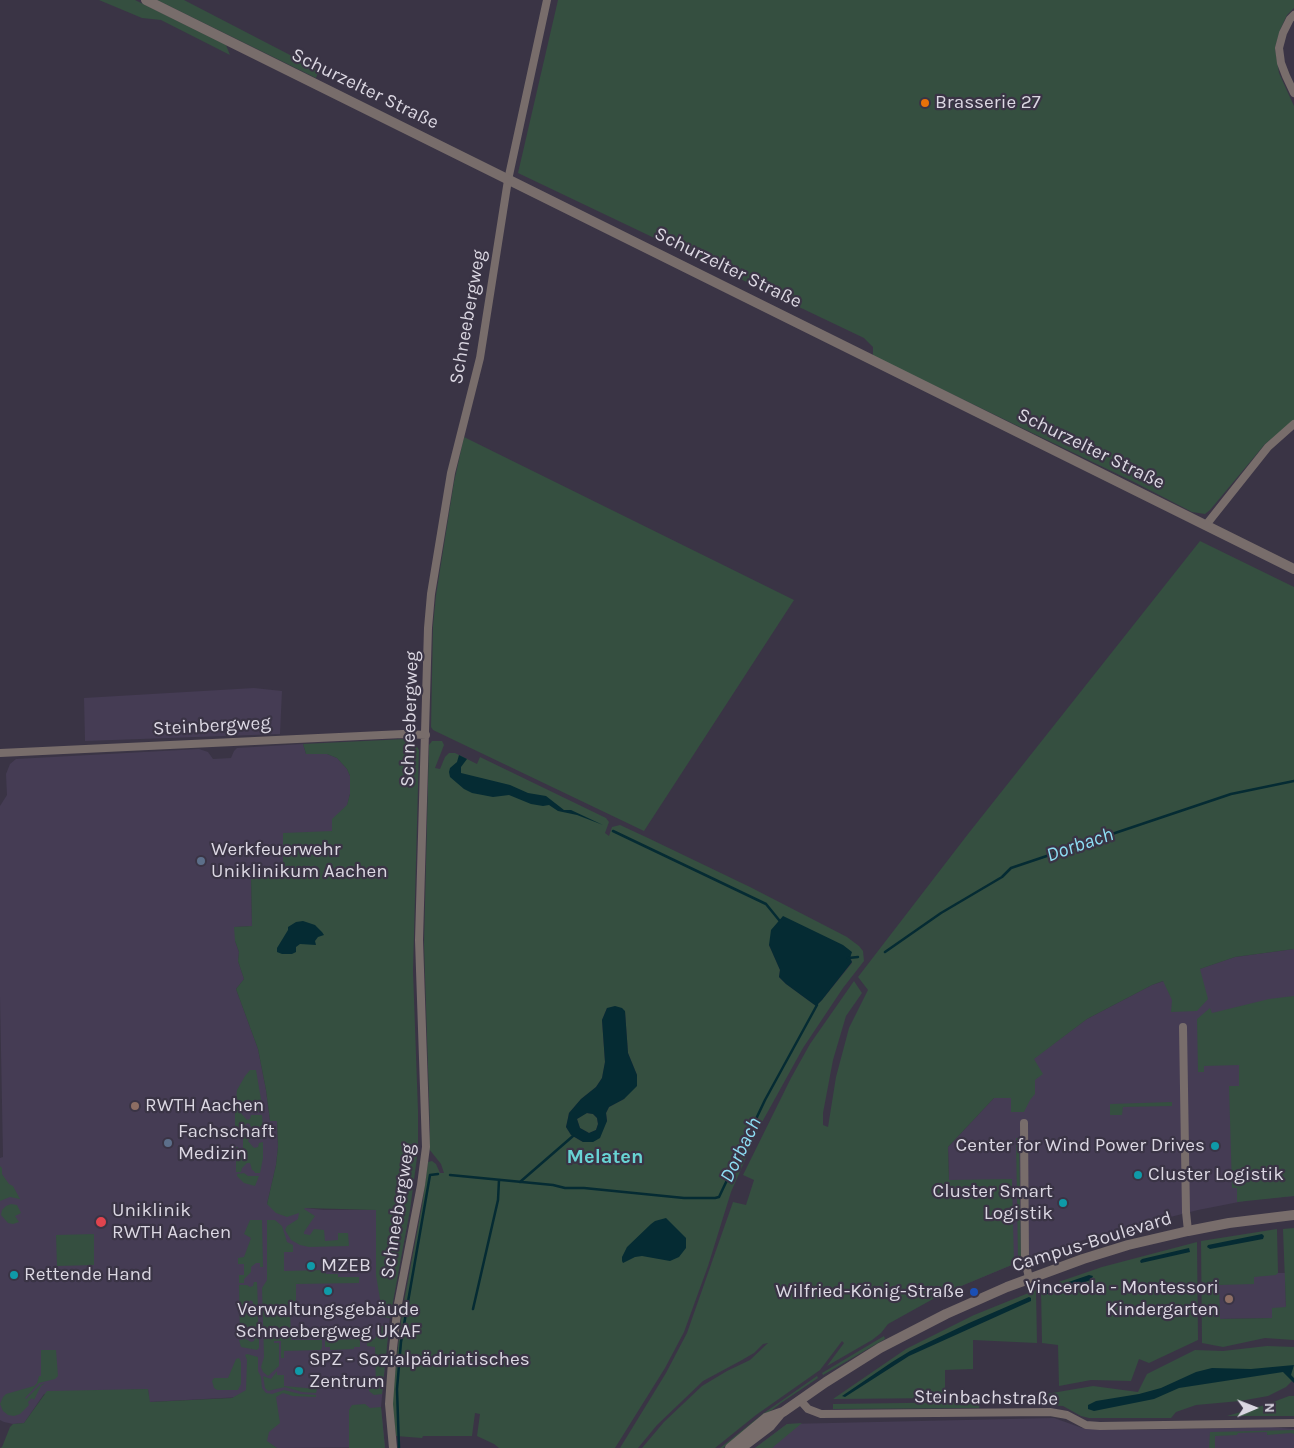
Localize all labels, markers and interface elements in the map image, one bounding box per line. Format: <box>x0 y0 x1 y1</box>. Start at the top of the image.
street label: Schurzelter Straße <box>288 43 442 135</box>
place label: Brasserie 27 <box>935 92 1041 114</box>
marker: Brasserie 27 <box>919 97 931 109</box>
street label: Schurzelter Straße <box>651 222 805 314</box>
street label: Schneebergweg <box>445 248 491 386</box>
street label: Schurzelter Straße <box>1014 403 1168 495</box>
street label: Schneebergweg <box>396 651 424 787</box>
street label: Steinbergweg <box>152 712 272 740</box>
water label: Dorbach <box>1043 822 1117 868</box>
place label: Werkfeuerwehr Uniklinikum Aachen <box>211 839 388 883</box>
marker: Werkfeuerwehr Uniklinikum Aachen <box>195 855 207 867</box>
place label: RWTH Aachen <box>145 1095 264 1117</box>
marker: RWTH Aachen <box>129 1100 141 1112</box>
water label: Dorbach <box>715 1114 767 1186</box>
place label: Fachschaft Medizin <box>178 1121 275 1165</box>
place label: Center for Wind Power Drives <box>956 1135 1205 1157</box>
marker: Fachschaft Medizin <box>162 1137 174 1149</box>
marker: Center for Wind Power Drives <box>1209 1140 1221 1152</box>
street label: Schneebergweg <box>376 1142 420 1280</box>
district label: Melaten <box>567 1145 643 1169</box>
place label: Cluster Logistik <box>1148 1164 1284 1186</box>
marker: Cluster Logistik <box>1132 1169 1144 1181</box>
place label: Cluster Smart Logistik <box>933 1181 1053 1225</box>
marker: Cluster Smart Logistik <box>1057 1197 1069 1209</box>
place label: Uniklinik RWTH Aachen <box>112 1200 231 1244</box>
street label: Campus-Boulevard <box>1009 1207 1175 1277</box>
marker: Uniklinik RWTH Aachen <box>94 1215 108 1229</box>
place label: MZEB <box>321 1255 371 1277</box>
marker: MZEB <box>305 1260 317 1272</box>
place label: Rettende Hand <box>24 1264 152 1286</box>
marker: Rettende Hand <box>8 1269 20 1281</box>
place label: Vincerola - Montessori Kindergarten <box>1025 1277 1219 1321</box>
place label: Wilfried-König-Straße <box>776 1281 964 1303</box>
marker: Verwaltungsgebäude Schneebergweg UKAF <box>322 1285 334 1297</box>
marker: Wilfried-König-Straße <box>968 1286 980 1298</box>
marker: Vincerola - Montessori Kindergarten <box>1223 1293 1235 1305</box>
place label: Verwaltungsgebäude Schneebergweg UKAF <box>235 1299 421 1343</box>
place label: SPZ - Sozialpädriatisches Zentrum <box>309 1349 530 1393</box>
marker: SPZ - Sozialpädriatisches Zentrum <box>293 1365 305 1377</box>
north arrow <box>1229 1383 1279 1433</box>
street label: Steinbachstraße <box>914 1385 1058 1411</box>
text: N <box>1261 1403 1278 1413</box>

